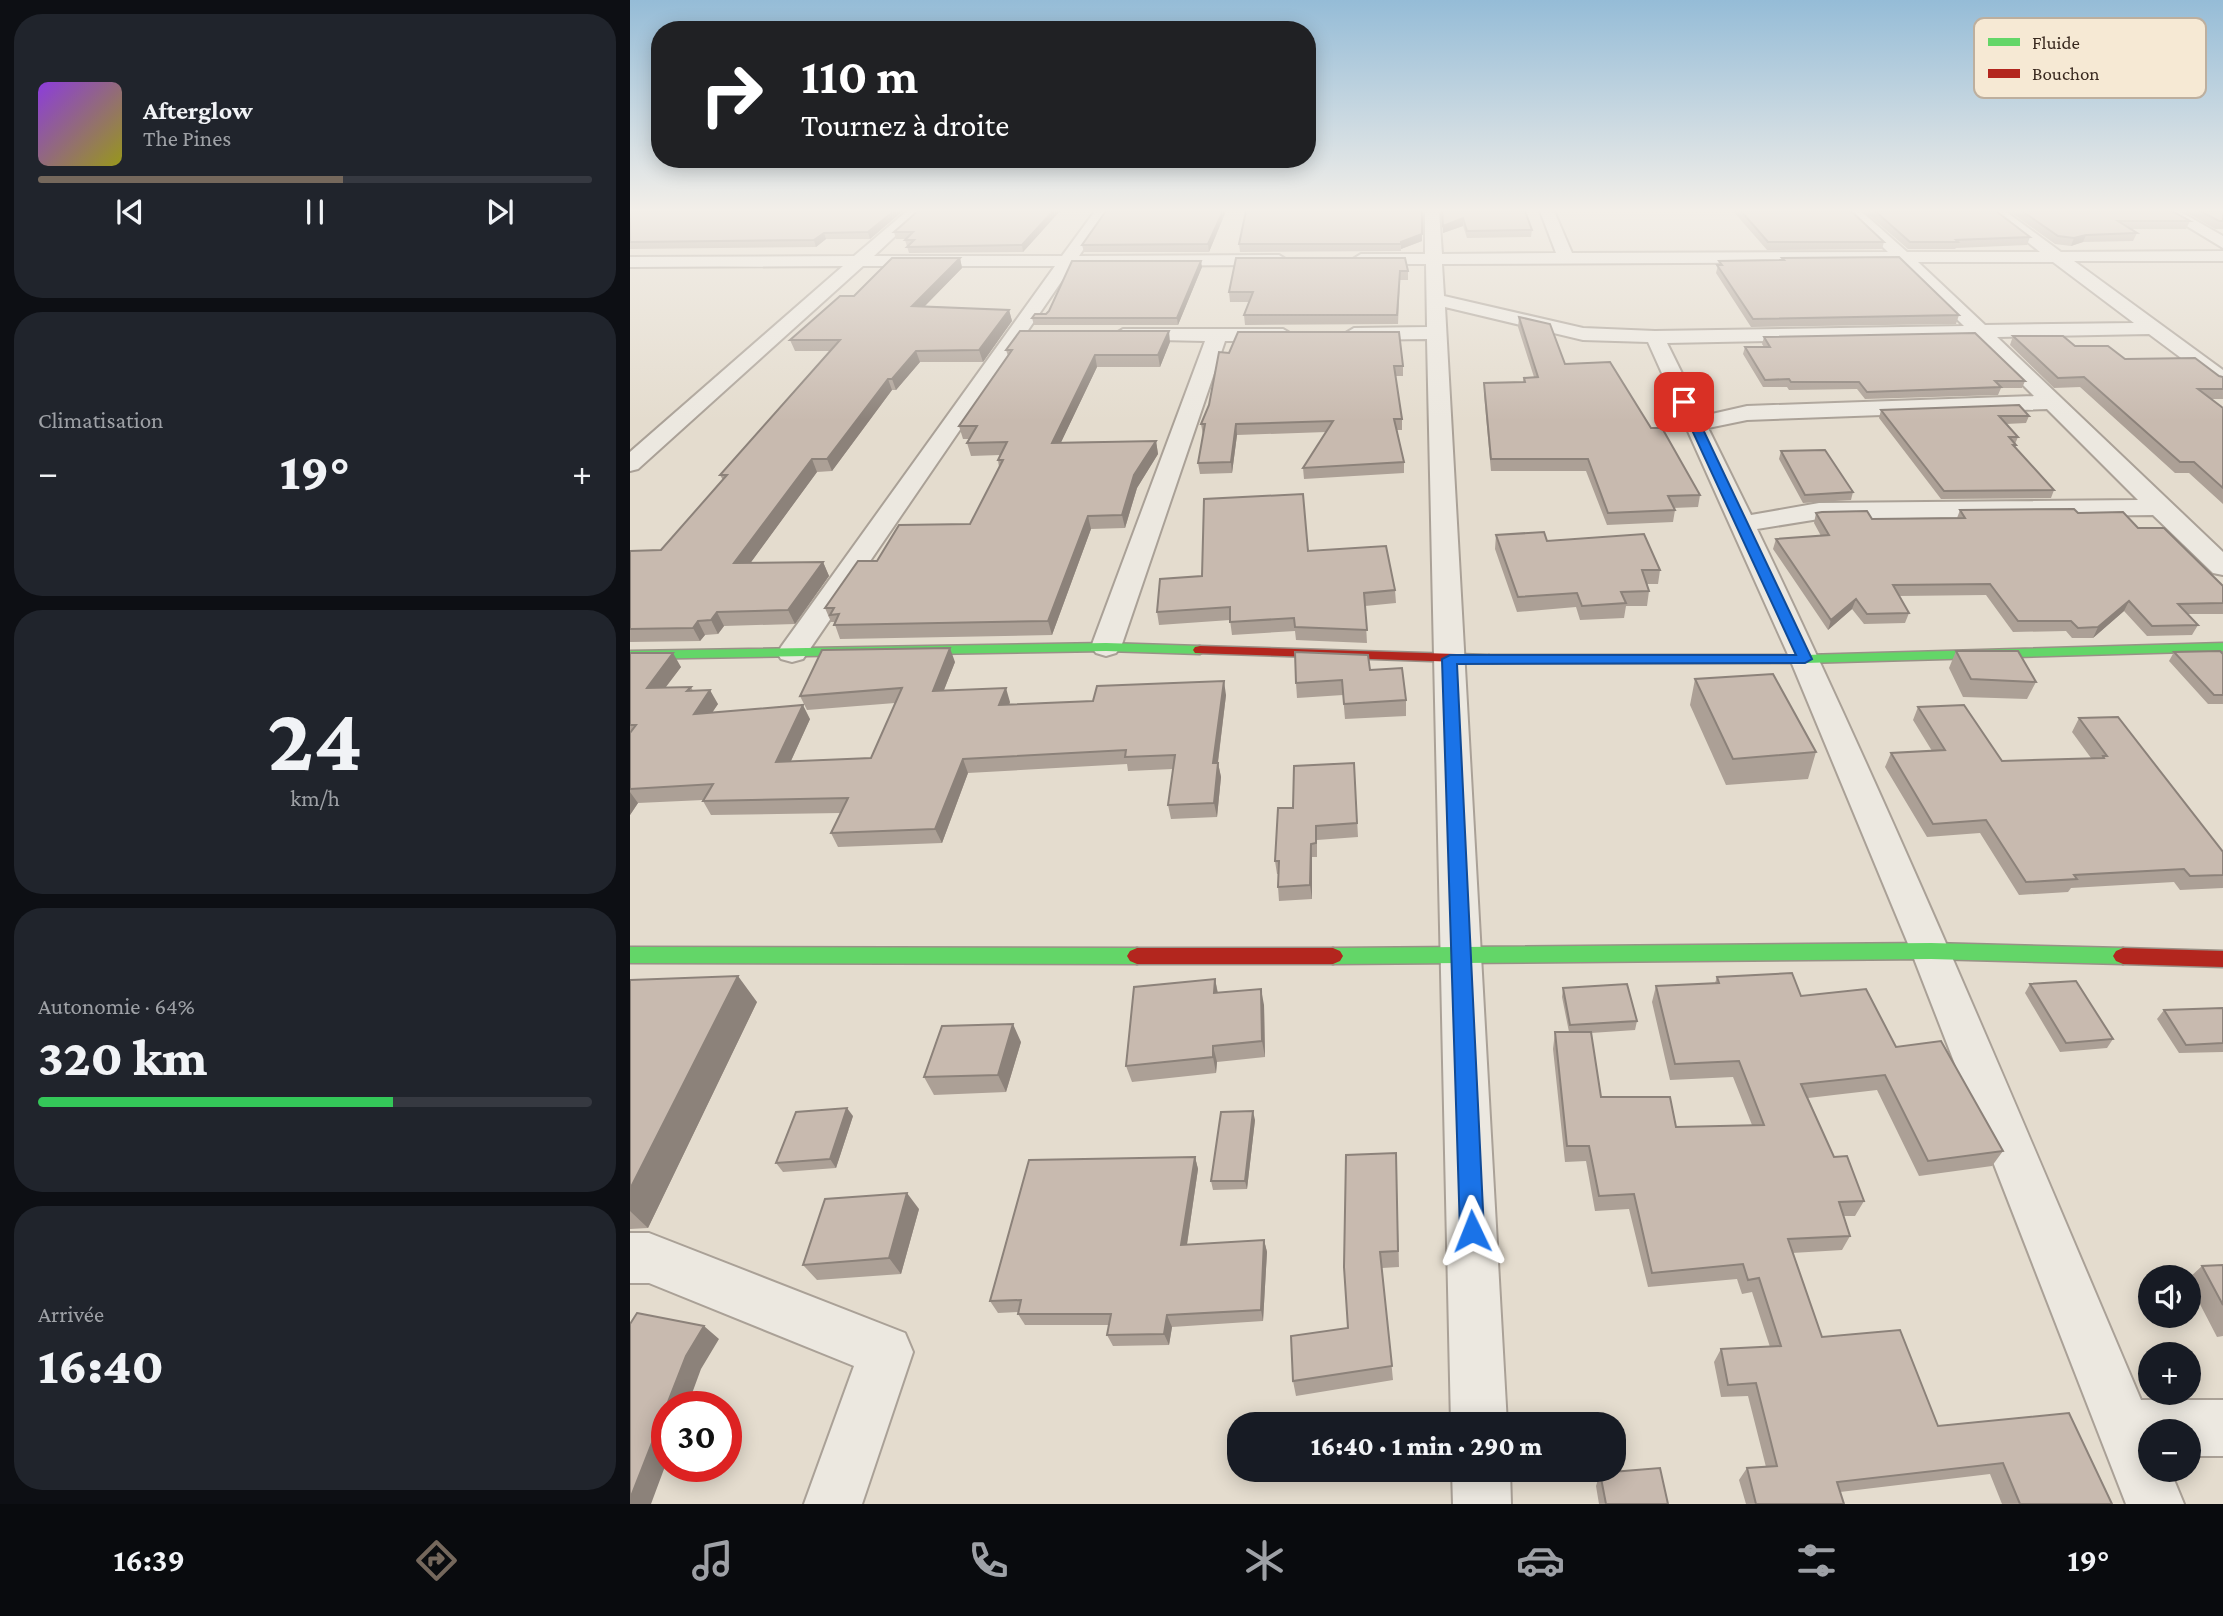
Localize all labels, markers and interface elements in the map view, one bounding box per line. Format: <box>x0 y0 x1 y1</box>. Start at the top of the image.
legend <box>1974 18 2206 98</box>
text: Fluide <box>2032 32 2080 53</box>
icon: right <box>686 49 777 140</box>
text: 110 m <box>801 49 918 104</box>
text: Bouchon <box>2032 63 2100 84</box>
text: Afterglow <box>143 96 253 125</box>
text: Tournez à droite <box>801 107 1009 143</box>
text: The Pines <box>143 125 231 151</box>
icon: previous <box>111 193 149 231</box>
icon: pause <box>296 193 334 231</box>
icon: next <box>481 193 519 231</box>
pin <box>1654 372 1714 432</box>
icon: arrive <box>1665 383 1703 421</box>
text: Climatisation <box>38 407 163 433</box>
text: 19° <box>280 442 350 500</box>
text: − <box>38 451 58 493</box>
text: + <box>572 451 592 493</box>
text: 24 <box>267 688 363 790</box>
text: km/h <box>290 785 340 811</box>
text: Autonomie · 64% <box>38 993 195 1019</box>
text: 320 km <box>38 1028 207 1086</box>
position arrow <box>1435 1194 1509 1268</box>
map controls <box>2138 1265 2201 1482</box>
button: sound <box>2138 1265 2201 1328</box>
text: Arrivée <box>38 1301 104 1327</box>
text: 16:40 <box>38 1336 164 1394</box>
button: + <box>2138 1342 2201 1405</box>
speed limit sign: 30 <box>651 1391 742 1482</box>
button: − <box>2138 1419 2201 1482</box>
text: 16:40 · 1 min · 290 m <box>1311 1432 1542 1461</box>
icon: directions <box>412 1536 461 1585</box>
icon: music <box>688 1536 737 1585</box>
icon: phone <box>964 1536 1013 1585</box>
icon: climate <box>1240 1536 1289 1585</box>
icon: car <box>1516 1536 1565 1585</box>
icon: filters <box>1792 1536 1841 1585</box>
text: 16:39 <box>113 1542 185 1578</box>
text: 19° <box>2068 1542 2109 1578</box>

